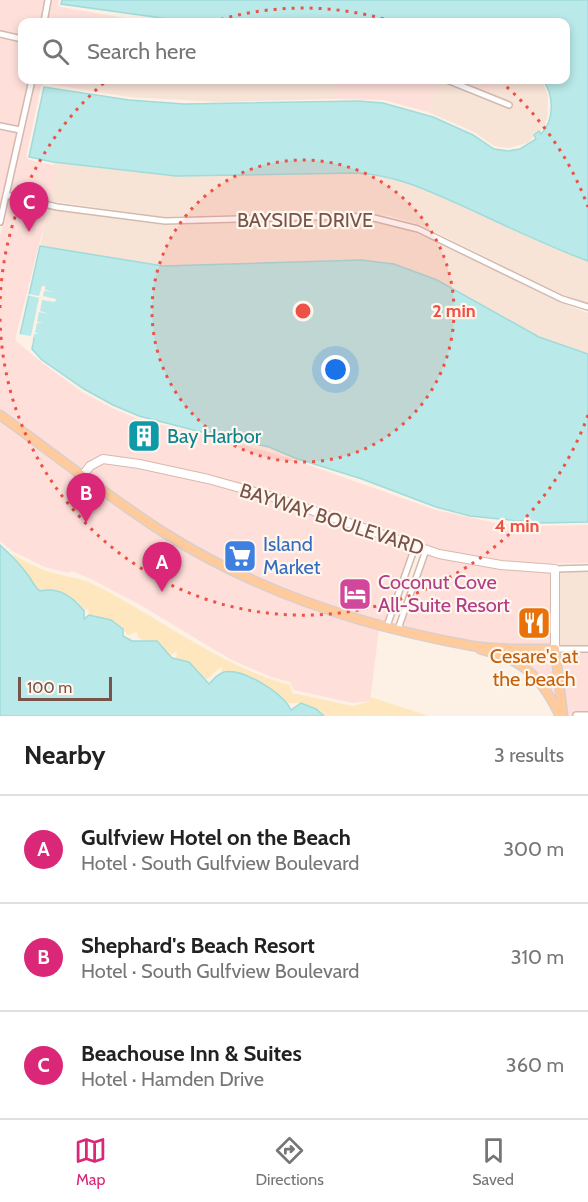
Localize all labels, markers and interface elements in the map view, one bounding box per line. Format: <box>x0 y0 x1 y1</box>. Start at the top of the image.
search box <box>18 18 570 84</box>
icon: search <box>39 35 72 68</box>
text: Search here <box>87 38 196 65</box>
pin: C <box>9 182 48 232</box>
street label: BAYSIDE DRIVE <box>237 208 373 232</box>
text: 2 min <box>432 300 476 322</box>
centre of rings <box>293 301 313 321</box>
your location <box>321 355 350 384</box>
building icon: Bay Harbor <box>126 418 162 454</box>
place label: Bay Harbor <box>167 424 262 448</box>
pin: B <box>66 474 106 523</box>
street label: BAYWAY BOULEVARD <box>237 478 427 560</box>
text: 4 min <box>494 515 540 537</box>
place label: Island Market <box>263 532 321 579</box>
supermarket icon: Island Market <box>222 538 258 574</box>
pin: A <box>142 542 182 592</box>
place label: Coconut Cove All-Suite Resort <box>378 570 510 617</box>
hotel icon: Coconut Cove All-Suite Resort <box>337 576 373 612</box>
restaurant icon: Cesare's at the beach <box>516 605 552 641</box>
place label: Cesare's at the beach <box>490 644 578 691</box>
scale bar <box>18 674 112 702</box>
text: 100 m <box>27 678 72 697</box>
text: Nearby <box>24 739 105 771</box>
text: 3 results <box>494 743 564 767</box>
text: Gulfview Hotel on the Beach <box>81 824 351 851</box>
text: A <box>37 837 50 861</box>
text: 300 m <box>503 837 564 861</box>
text: Hotel · South Gulfview Boulevard <box>81 851 359 875</box>
text: Shephard's Beach Resort <box>81 932 315 959</box>
text: B <box>37 945 50 969</box>
text: 310 m <box>511 945 564 969</box>
text: Hotel · South Gulfview Boulevard <box>81 959 359 983</box>
text: Beachouse Inn & Suites <box>81 1040 302 1067</box>
text: C <box>37 1053 50 1077</box>
text: 360 m <box>506 1053 564 1077</box>
text: Hotel · Hamden Drive <box>81 1067 264 1091</box>
tab: Map <box>74 1134 107 1189</box>
tab: Directions <box>256 1134 324 1189</box>
tab: Saved <box>472 1134 514 1189</box>

